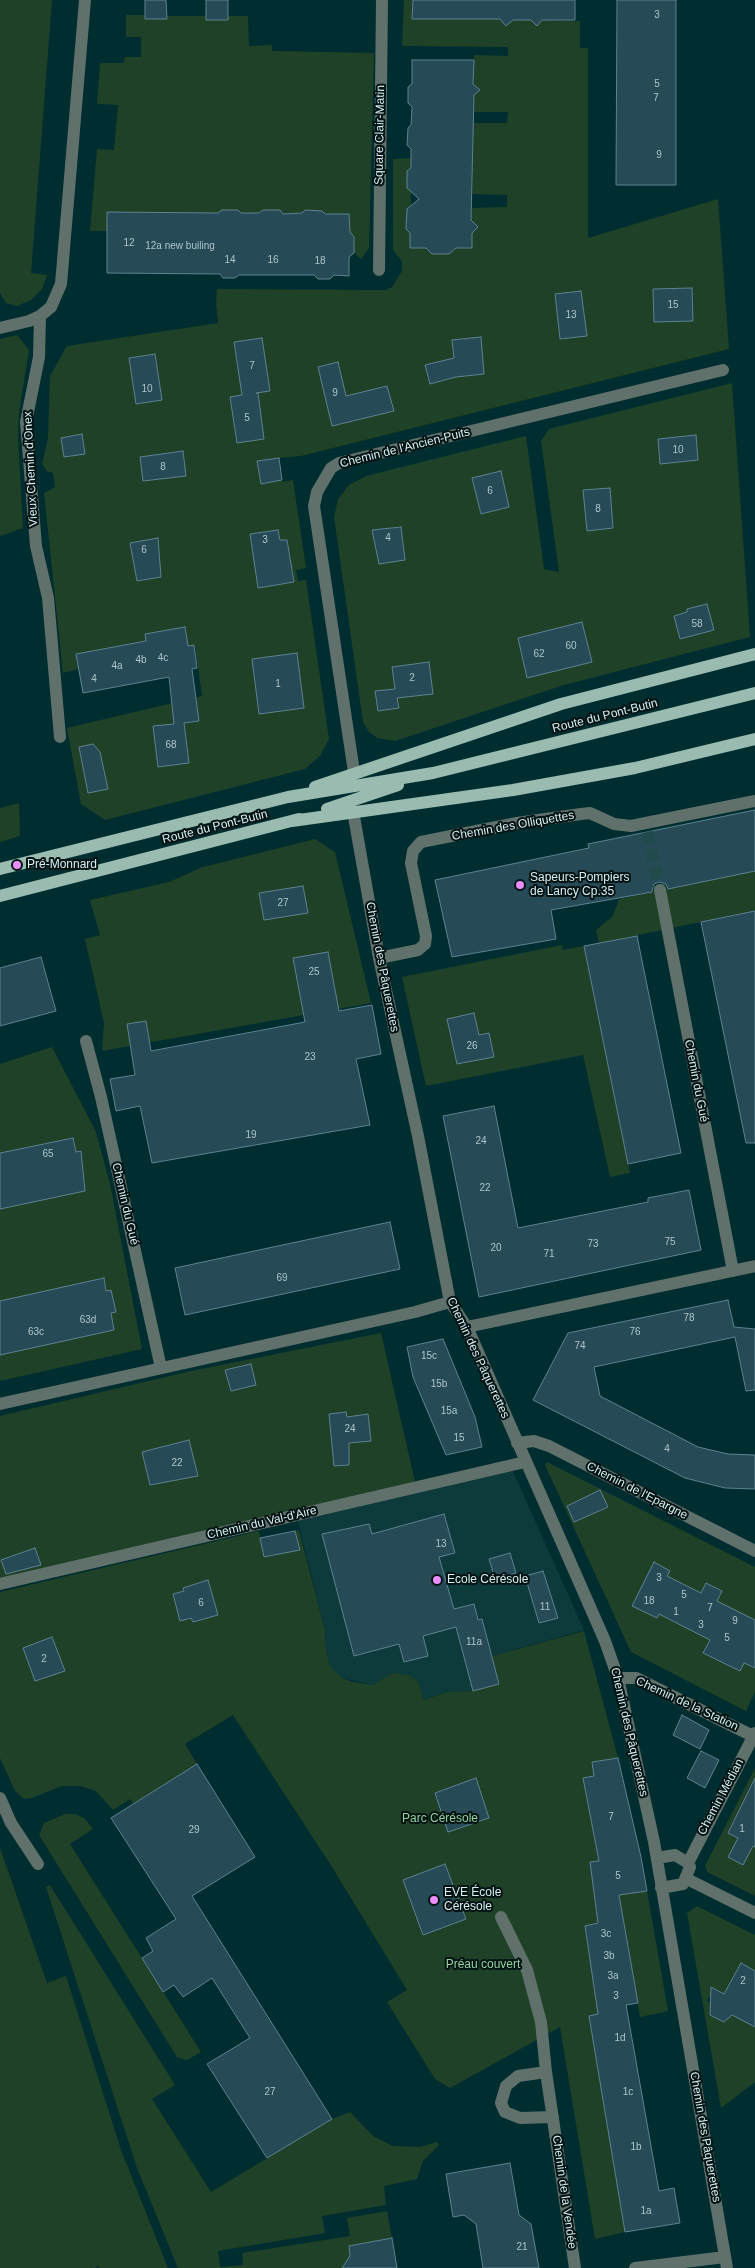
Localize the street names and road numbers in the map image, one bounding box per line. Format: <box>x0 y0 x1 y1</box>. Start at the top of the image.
street label: Square Clair-Matin <box>372 85 388 185</box>
street label: Vieux Chemin d'Onex <box>21 411 41 527</box>
street label: Chemin de l'Ancien-Puits <box>338 425 472 471</box>
street label: Route du Pont-Butin <box>551 696 659 736</box>
street label: Route du Pont-Butin <box>161 807 269 847</box>
street label: Chemin des Olliquettes <box>451 808 575 844</box>
street label: Chemin des Pâquerettes <box>362 901 402 1033</box>
street label: Chemin du Gué <box>681 1038 711 1124</box>
street label: Chemin du Gué <box>109 1161 141 1247</box>
street label: Chemin des Pâquerettes <box>444 1295 512 1421</box>
street label: Chemin de l'Epargne <box>584 1459 690 1523</box>
street label: Chemin du Val-d'Aire <box>206 1503 318 1543</box>
street label: Chemin des Pâquerettes <box>607 1666 651 1798</box>
street label: Chemin de la Station <box>633 1674 741 1734</box>
street label: Chemin Médian <box>695 1757 747 1837</box>
street label: Chemin des Pâquerettes <box>686 2071 724 2203</box>
street label: Chemin de la Vendée <box>549 2134 579 2250</box>

